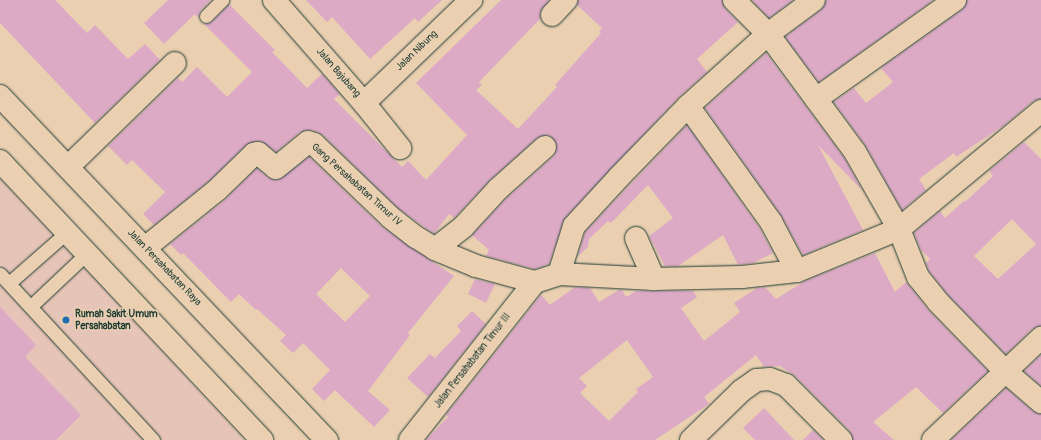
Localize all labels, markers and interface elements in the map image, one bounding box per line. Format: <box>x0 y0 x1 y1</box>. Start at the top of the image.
street label: Jalan Nibung <box>394 28 440 74</box>
street label: Jalan Bajubang <box>313 46 363 100</box>
street label: Gang Persahabatan Timur IV <box>308 141 404 229</box>
street label: Jalan Persahabatan Raya <box>124 227 204 309</box>
place label: Rumah Sakit Umum Persahabatan <box>75 308 158 332</box>
street label: Jalan Persahabatan Timur III <box>432 311 514 411</box>
marker: Rumah Sakit Umum Persahabatan <box>60 314 72 326</box>

